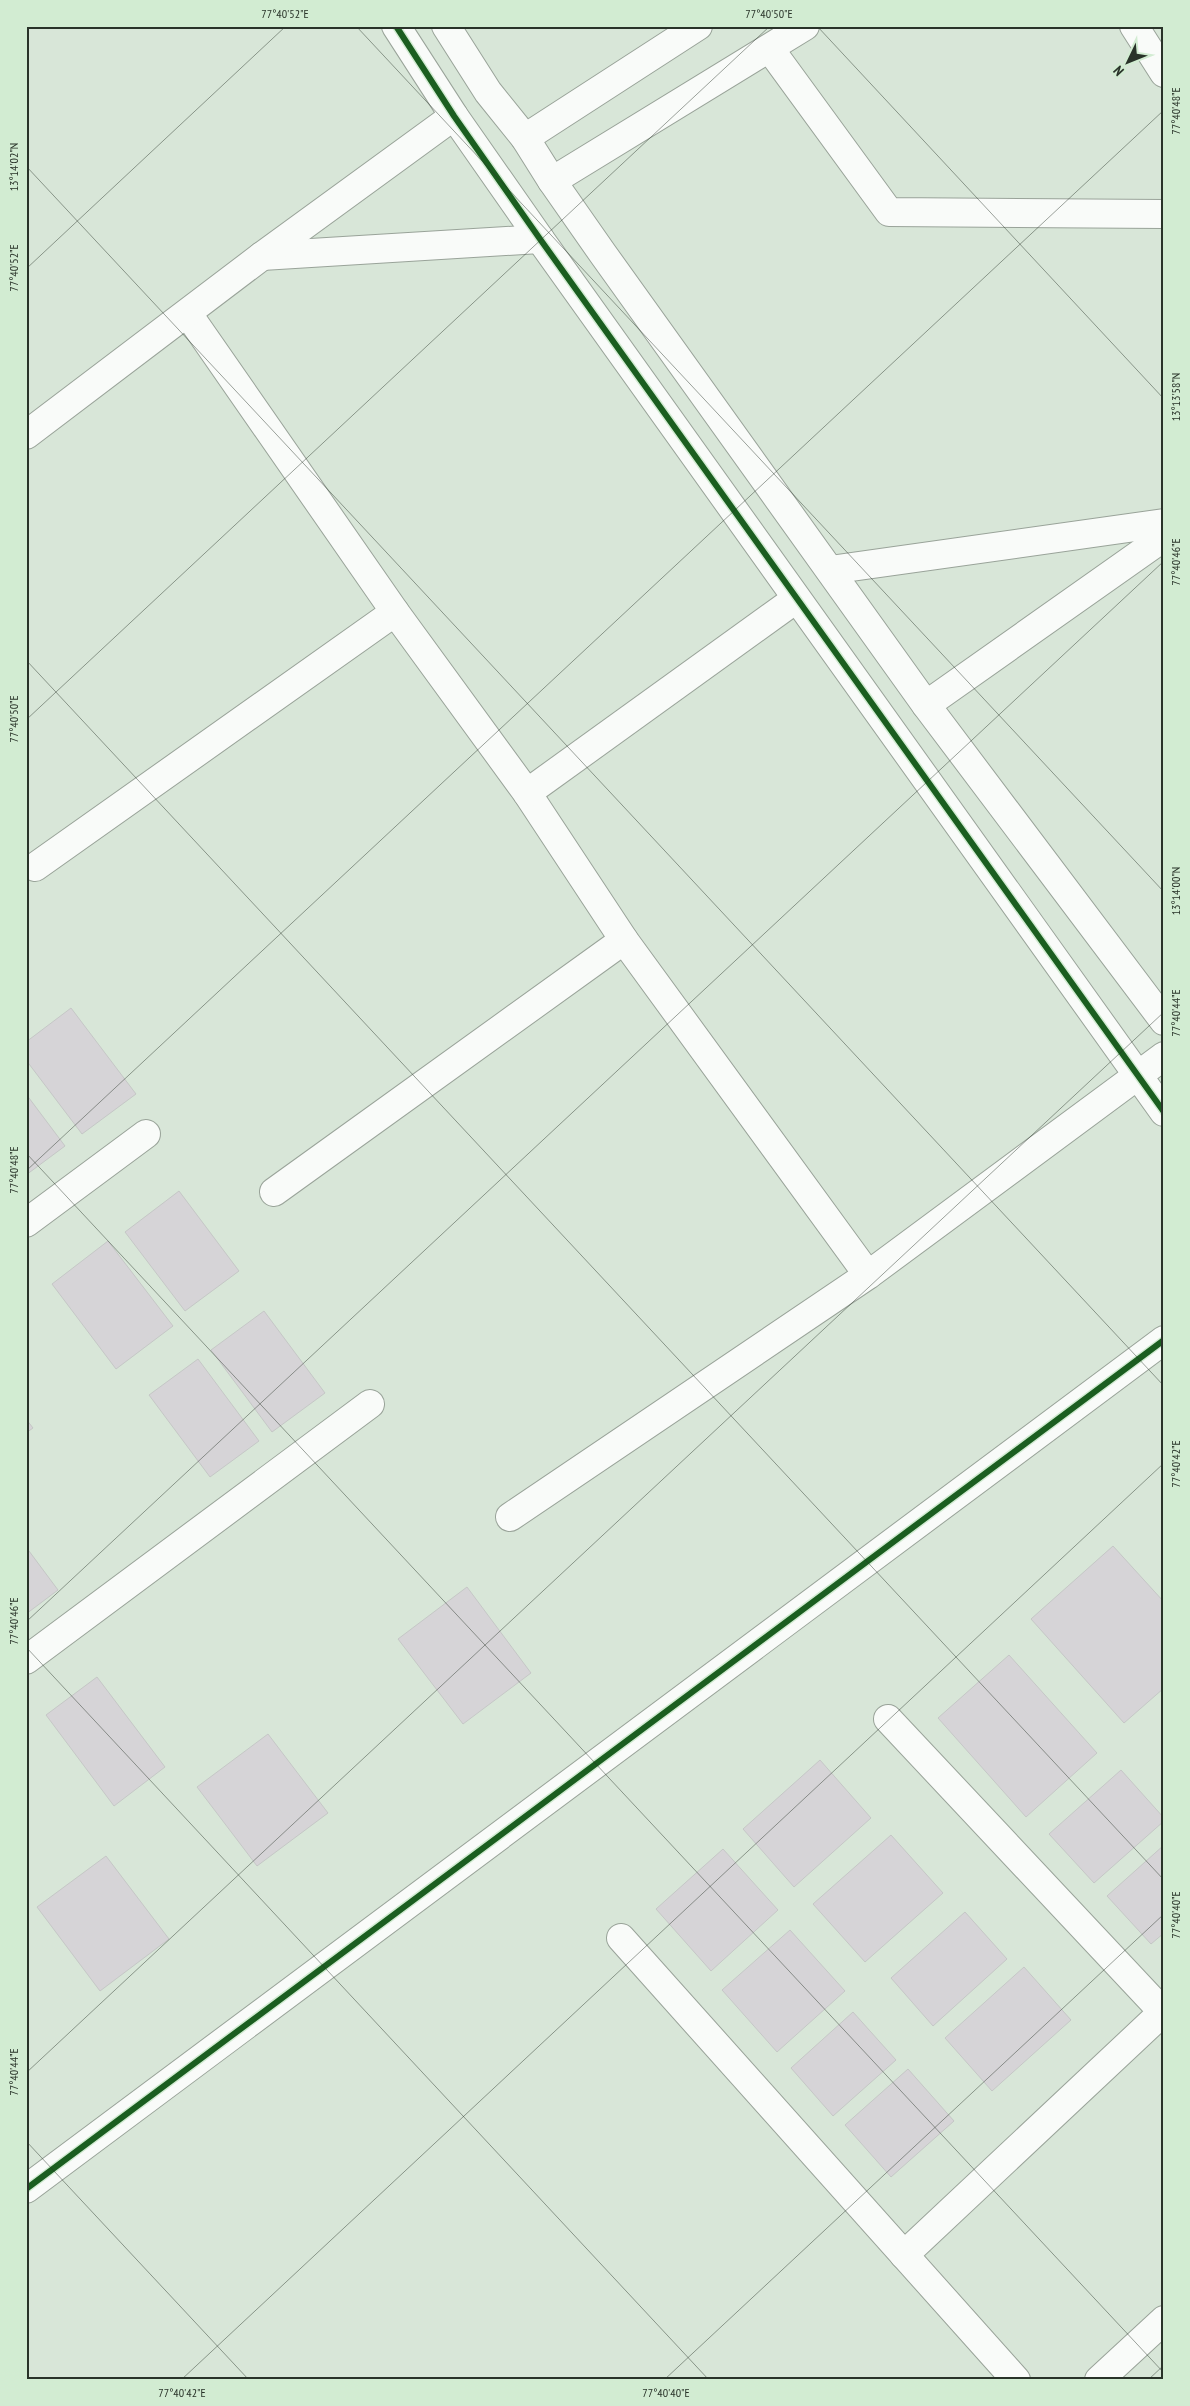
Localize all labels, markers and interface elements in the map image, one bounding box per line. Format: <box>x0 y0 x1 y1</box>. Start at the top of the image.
text: 77°40'52"E <box>261 6 309 21</box>
text: 77°40'50"E <box>745 6 793 21</box>
north arrow <box>1102 38 1152 88</box>
text: N <box>1109 62 1128 80</box>
text: 77°40'48"E <box>1168 87 1183 135</box>
text: 13°14'02"N <box>6 143 21 191</box>
text: 77°40'52"E <box>6 244 21 292</box>
text: 13°13'58"N <box>1168 373 1183 421</box>
text: 77°40'46"E <box>1168 538 1183 586</box>
text: 77°40'50"E <box>6 695 21 743</box>
text: 13°14'00"N <box>1168 867 1183 915</box>
text: 77°40'44"E <box>1168 989 1183 1037</box>
text: 77°40'48"E <box>6 1146 21 1194</box>
text: 77°40'42"E <box>1168 1440 1183 1488</box>
text: 77°40'46"E <box>6 1597 21 1645</box>
text: 77°40'40"E <box>1168 1891 1183 1939</box>
text: 77°40'44"E <box>6 2048 21 2096</box>
text: 77°40'42"E <box>158 2385 206 2400</box>
text: 77°40'40"E <box>642 2385 690 2400</box>

